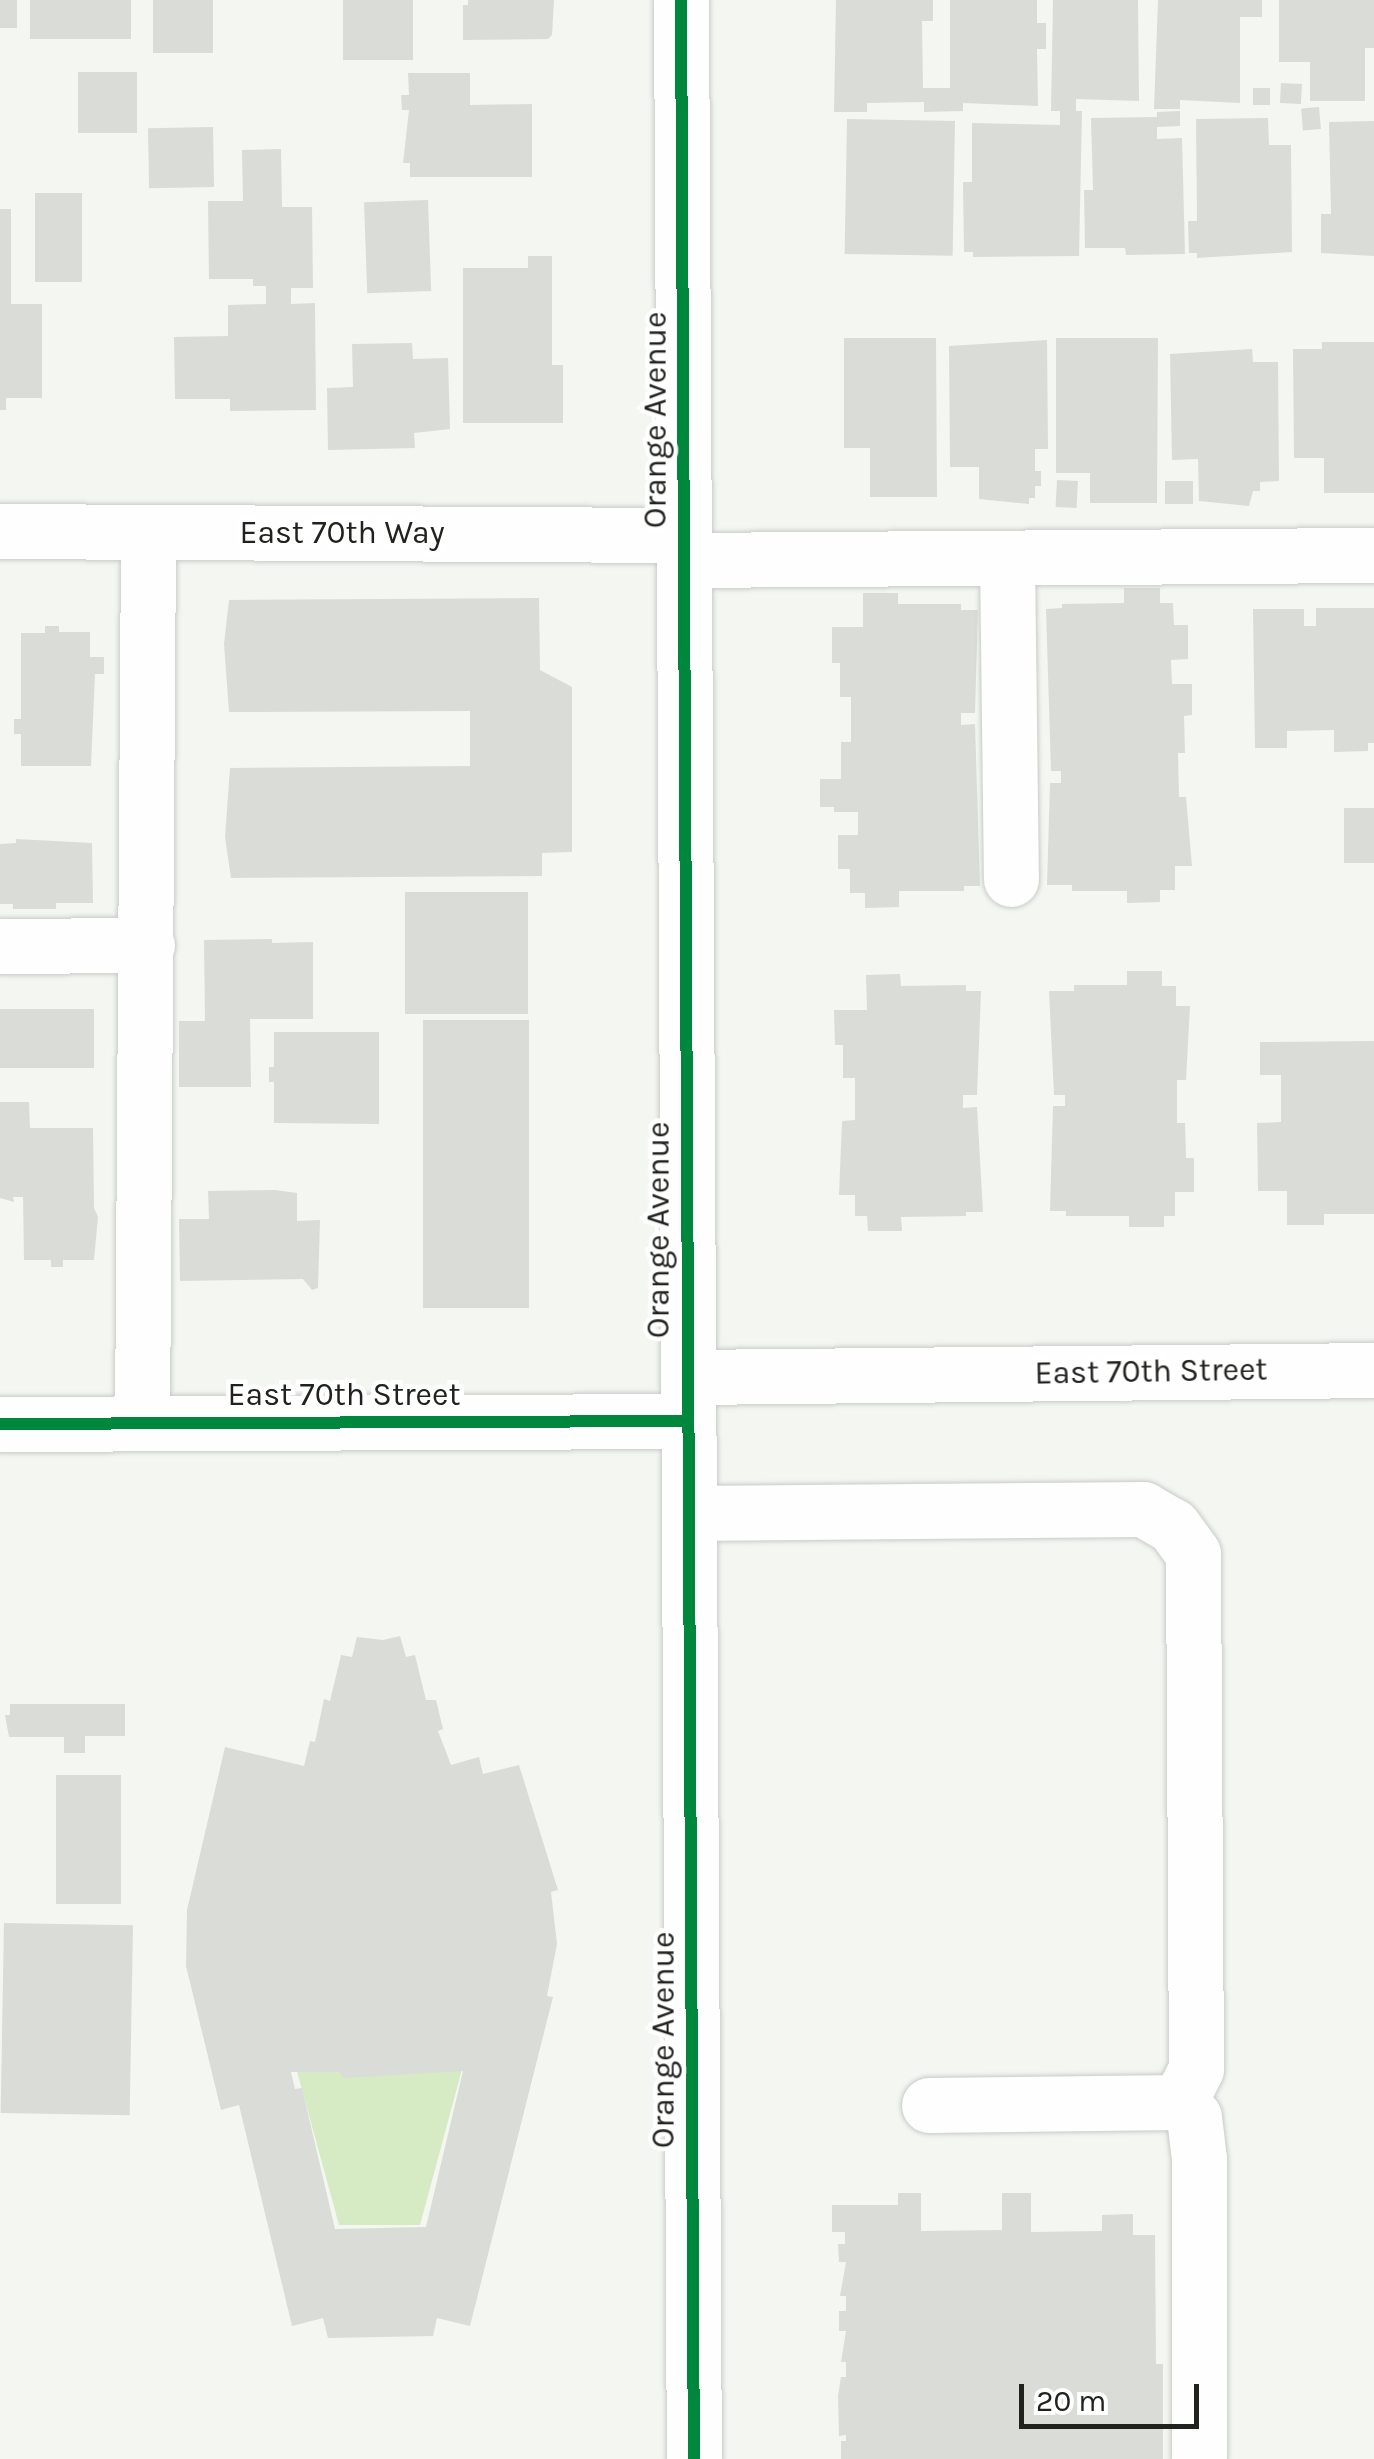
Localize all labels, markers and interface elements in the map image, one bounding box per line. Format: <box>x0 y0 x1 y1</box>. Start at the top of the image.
street label: Orange Avenue <box>637 312 675 528</box>
street label: East 70th Way <box>239 514 445 552</box>
street label: Orange Avenue <box>640 1122 678 1338</box>
street label: East 70th Street <box>1034 1351 1268 1393</box>
street label: East 70th Street <box>228 1376 460 1414</box>
street label: Orange Avenue <box>645 1932 683 2148</box>
scale bar <box>1024 2364 1204 2426</box>
text: 20 m <box>1036 2383 1106 2419</box>

